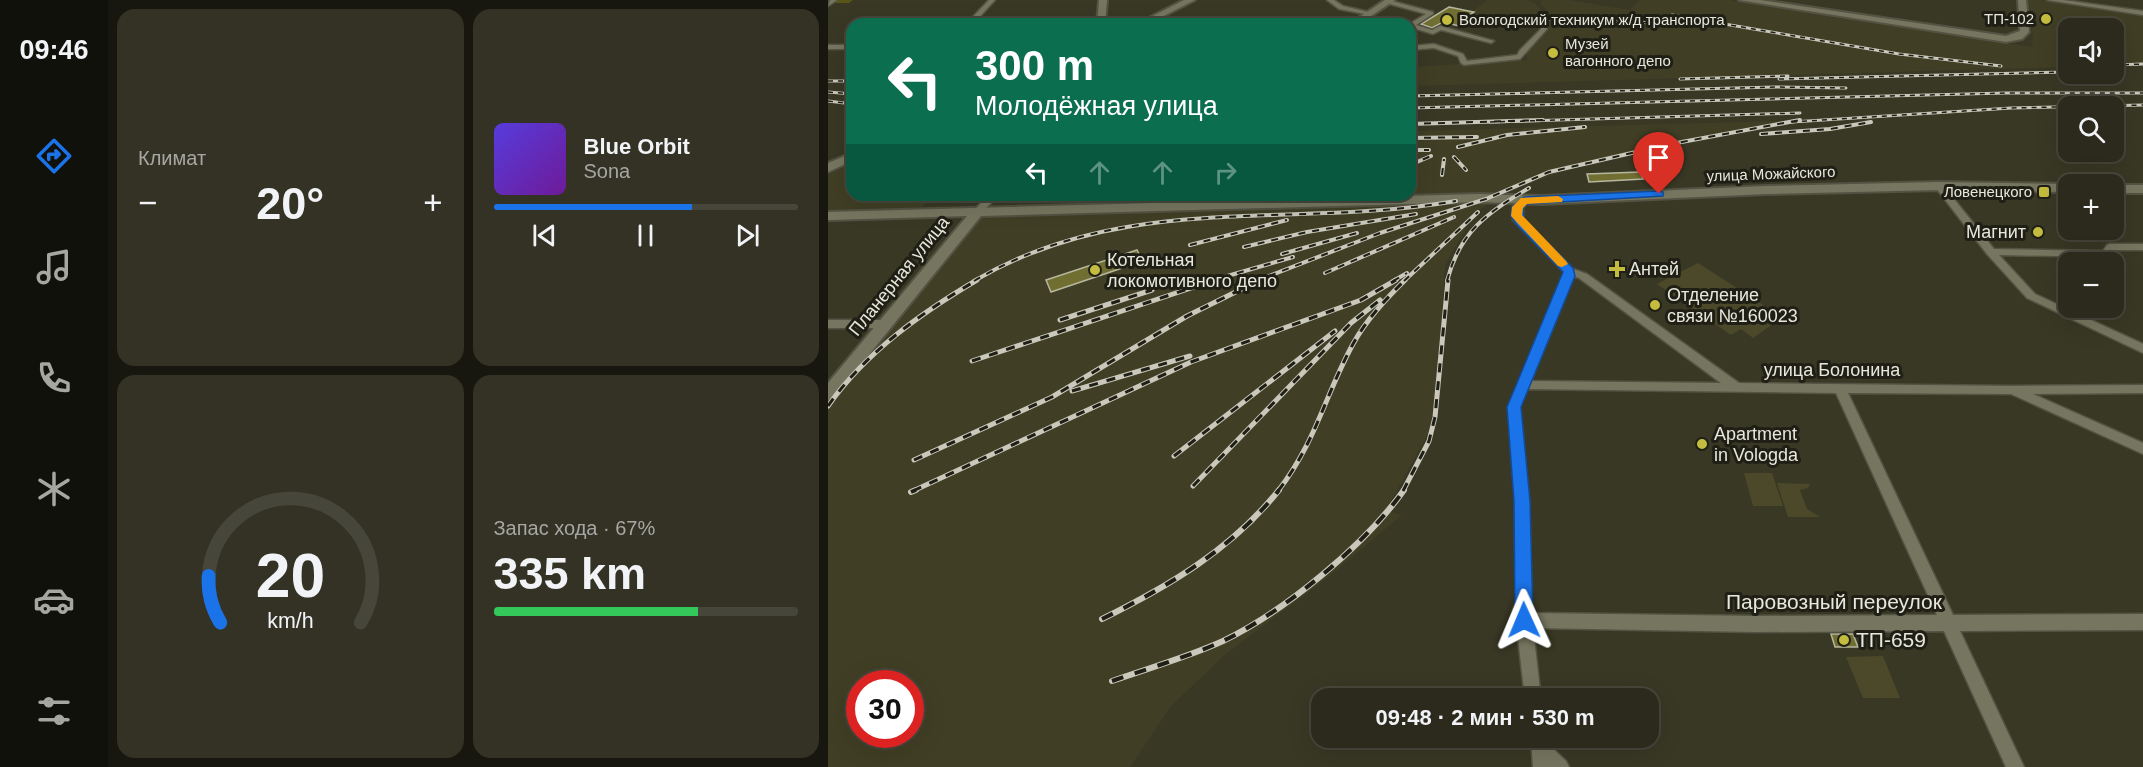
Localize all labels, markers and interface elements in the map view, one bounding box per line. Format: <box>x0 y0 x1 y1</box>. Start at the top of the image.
place label: ТП-102 <box>1984 10 2034 27</box>
place label: Вологодский техникум ж/д транспорта <box>1459 11 1725 28</box>
marker: ТП-102 <box>2039 12 2053 26</box>
marker: Вологодский техникум ж/д транспорта <box>1440 13 1454 27</box>
map controls <box>2058 18 2124 318</box>
button: sound <box>2058 18 2124 84</box>
text: 09:46 <box>19 35 89 65</box>
place label: Музей вагонного депо <box>1565 35 1671 69</box>
icon: left <box>876 42 954 120</box>
text: 300 m <box>975 42 1094 89</box>
marker: Музей вагонного депо <box>1546 46 1560 60</box>
text: Молодёжная улица <box>975 91 1218 121</box>
button: search <box>2058 96 2124 162</box>
pin <box>1633 132 1684 194</box>
text: Blue Orbit <box>584 134 690 159</box>
icon: directions <box>33 135 75 177</box>
icon: arrive <box>1642 141 1675 174</box>
text: Климат <box>138 147 206 169</box>
icon: left <box>1020 156 1053 189</box>
icon: ahead <box>1083 156 1116 189</box>
icon: ahead <box>1146 156 1179 189</box>
icon: right <box>1209 156 1242 189</box>
text: Sona <box>584 160 630 182</box>
street label: улица Можайского <box>1706 163 1836 184</box>
button: + <box>2058 174 2124 240</box>
text: 20° <box>256 178 324 229</box>
place label: Ловенецкого <box>1944 183 2032 200</box>
text: − <box>138 184 157 221</box>
text: + <box>423 184 443 221</box>
marker: Ловенецкого <box>2037 185 2051 199</box>
street label: Планерная улица <box>845 212 954 340</box>
icon: previous <box>528 219 561 252</box>
icon: pause <box>629 219 662 252</box>
icon: next <box>731 219 764 252</box>
place label: Магнит <box>1966 222 2026 242</box>
marker: Магнит <box>2031 225 2045 239</box>
icon: music <box>33 246 75 288</box>
place label: Котельная локомотивного депо <box>1107 250 1277 291</box>
button: − <box>2058 252 2124 318</box>
place label: Антей <box>1629 259 1679 279</box>
marker: Антей <box>1610 262 1624 276</box>
marker: Котельная локомотивного депо <box>1088 263 1102 277</box>
place label: Отделение связи №160023 <box>1667 285 1798 326</box>
marker: Отделение связи №160023 <box>1648 298 1662 312</box>
icon: phone <box>33 357 75 399</box>
street label: улица Болонина <box>1764 360 1901 380</box>
place label: Apartment in Vologda <box>1714 424 1799 465</box>
marker: Apartment in Vologda <box>1695 437 1709 451</box>
icon: climate <box>33 468 75 510</box>
text: Запас хода · 67% <box>494 517 655 539</box>
text: 20 <box>256 541 325 610</box>
text: 335 km <box>494 548 646 599</box>
icon: car <box>33 579 75 621</box>
position arrow <box>1492 588 1556 652</box>
street label: Паровозный переулок <box>1726 590 1943 613</box>
text: km/h <box>267 610 313 634</box>
place label: ТП-659 <box>1856 628 1926 651</box>
marker: ТП-659 <box>1837 633 1851 647</box>
speed limit sign: 30 <box>846 670 924 748</box>
icon: filters <box>33 690 75 732</box>
text: 09:48 · 2 мин · 530 m <box>1375 705 1595 730</box>

